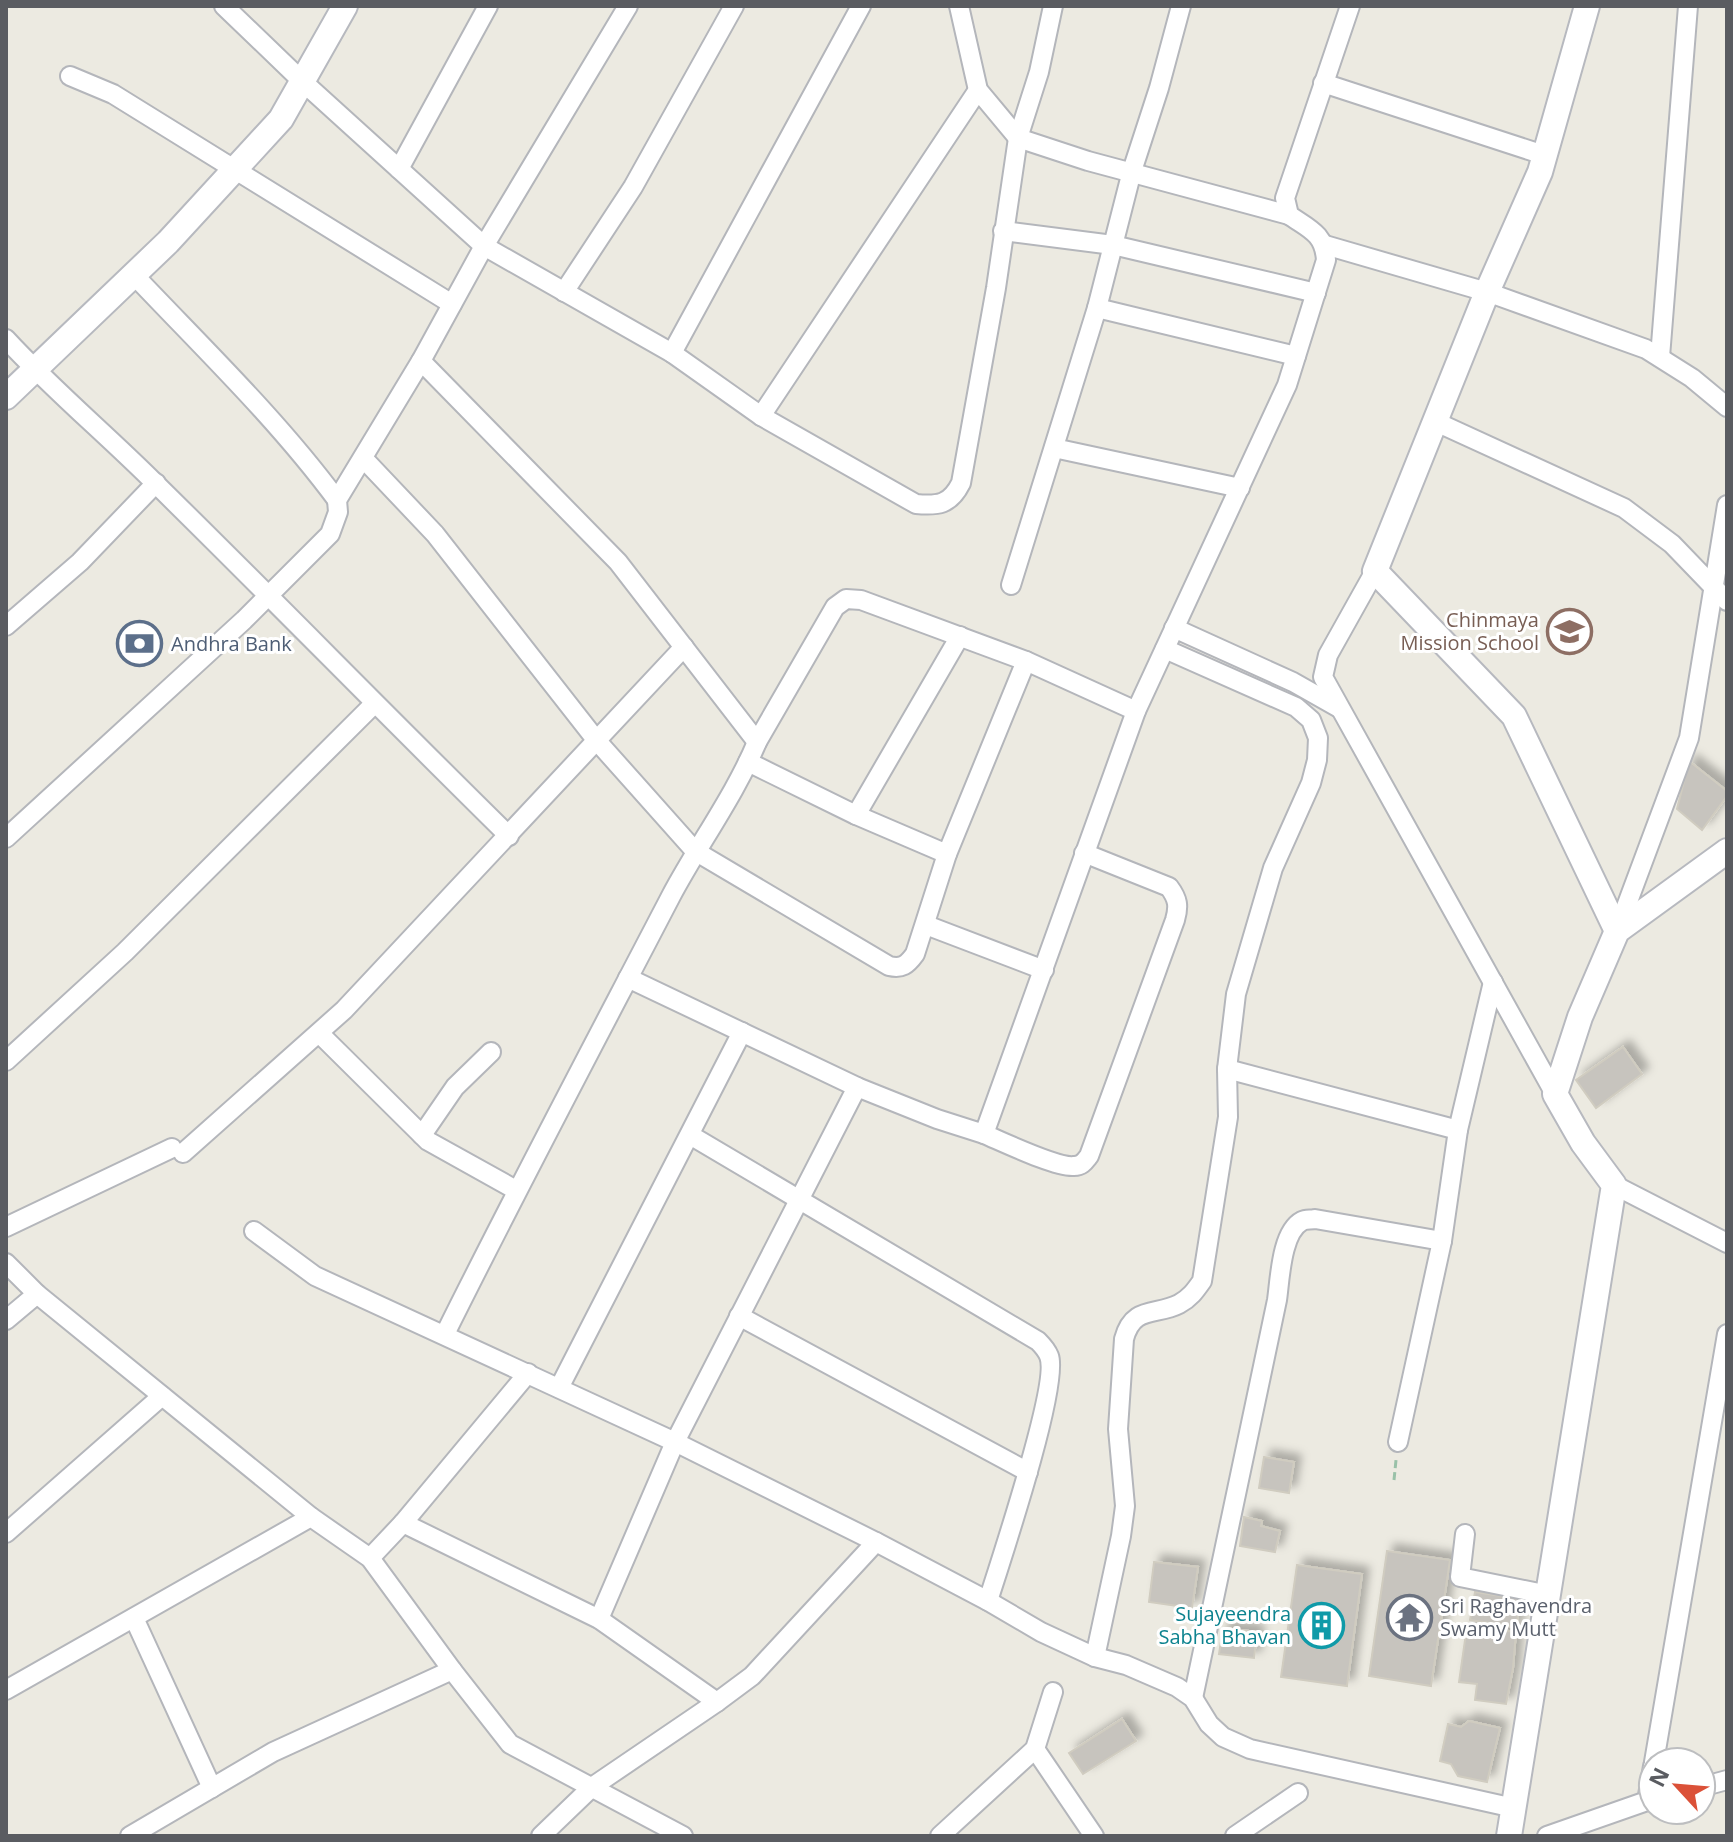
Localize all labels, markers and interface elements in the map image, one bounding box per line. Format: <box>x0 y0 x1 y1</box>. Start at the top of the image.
place label: Chinmaya Mission School <box>1400 606 1539 656</box>
school or university icon: Chinmaya Mission School <box>1546 608 1594 656</box>
bank icon: Andhra Bank <box>116 620 164 668</box>
place label: Andhra Bank <box>171 630 292 657</box>
place label: Sri Raghavendra Swamy Mutt <box>1440 1592 1592 1642</box>
temple icon: Sri Raghavendra Swamy Mutt <box>1385 1594 1433 1642</box>
place label: Sujayeendra Sabha Bhavan <box>1158 1600 1291 1650</box>
building icon: Sujayeendra Sabha Bhavan <box>1298 1601 1346 1649</box>
north arrow <box>1637 1746 1717 1826</box>
text: N <box>1641 1762 1676 1791</box>

